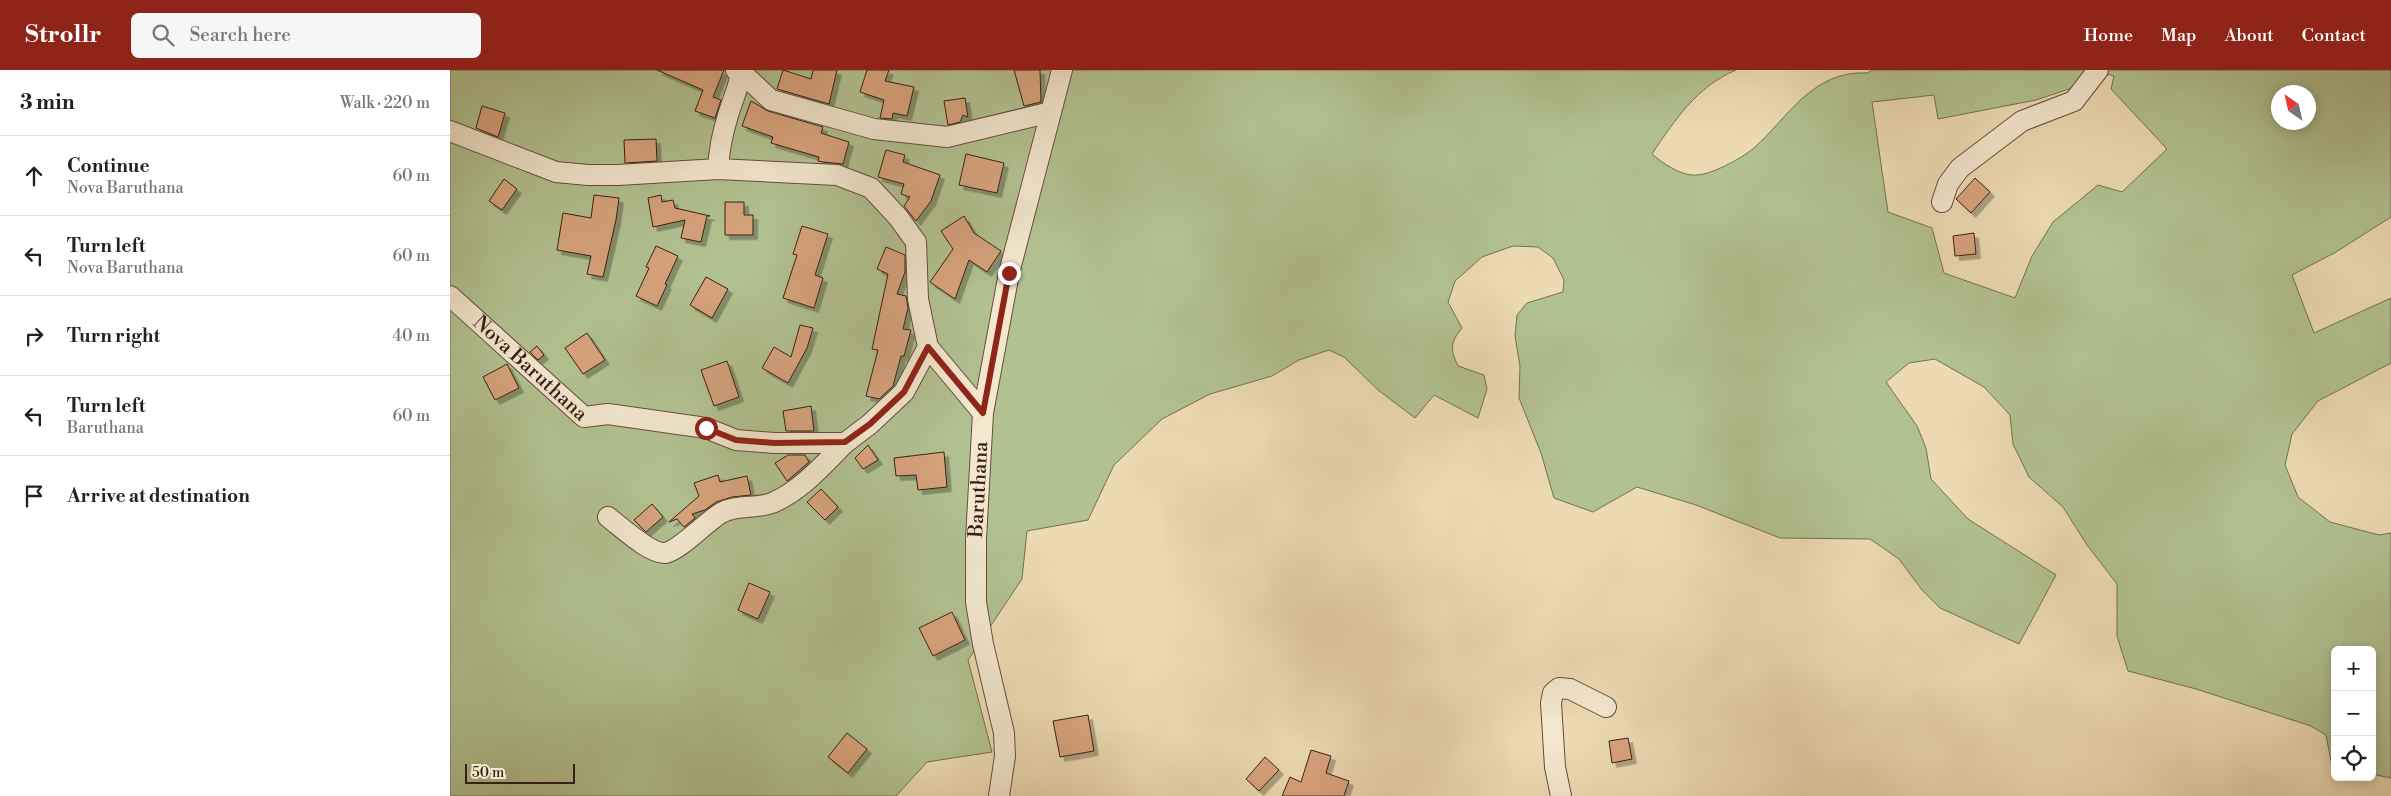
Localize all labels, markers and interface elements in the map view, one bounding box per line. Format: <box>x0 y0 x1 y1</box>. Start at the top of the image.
search box <box>131 13 481 58</box>
text: Strollr <box>25 20 101 50</box>
icon: search <box>149 21 177 49</box>
text: Search here <box>189 23 291 47</box>
text: Home <box>2084 24 2133 47</box>
text: Map <box>2161 24 2197 47</box>
text: About <box>2225 24 2274 47</box>
text: Contact <box>2302 24 2366 47</box>
north arrow <box>2271 85 2316 130</box>
text: 3 min <box>20 90 75 116</box>
text: Walk · 220 m <box>340 93 430 113</box>
text: Continue <box>67 154 150 178</box>
icon: ahead <box>20 162 48 190</box>
text: 60 m <box>392 166 430 186</box>
text: Nova Baruthana <box>67 178 184 198</box>
text: Turn left <box>67 234 146 258</box>
icon: left <box>20 242 48 270</box>
text: 60 m <box>392 246 430 266</box>
text: Nova Baruthana <box>67 258 184 278</box>
route end <box>998 262 1021 285</box>
street label: Nova Baruthana <box>468 310 593 427</box>
icon: right <box>20 322 48 350</box>
text: Turn right <box>67 324 160 348</box>
text: 40 m <box>393 326 430 346</box>
text: Turn left <box>67 394 146 418</box>
icon: left <box>20 402 48 430</box>
text: 60 m <box>392 406 430 426</box>
route start <box>695 417 718 440</box>
text: Baruthana <box>67 418 144 438</box>
street label: Baruthana <box>964 440 994 539</box>
icon: arrive <box>20 482 48 510</box>
text: Arrive at destination <box>67 484 250 508</box>
map controls <box>2331 646 2376 781</box>
button: + <box>2331 646 2376 691</box>
button: − <box>2331 691 2376 736</box>
button: locate <box>2331 736 2376 781</box>
scale bar <box>465 761 575 784</box>
text: 50 m <box>472 764 504 782</box>

